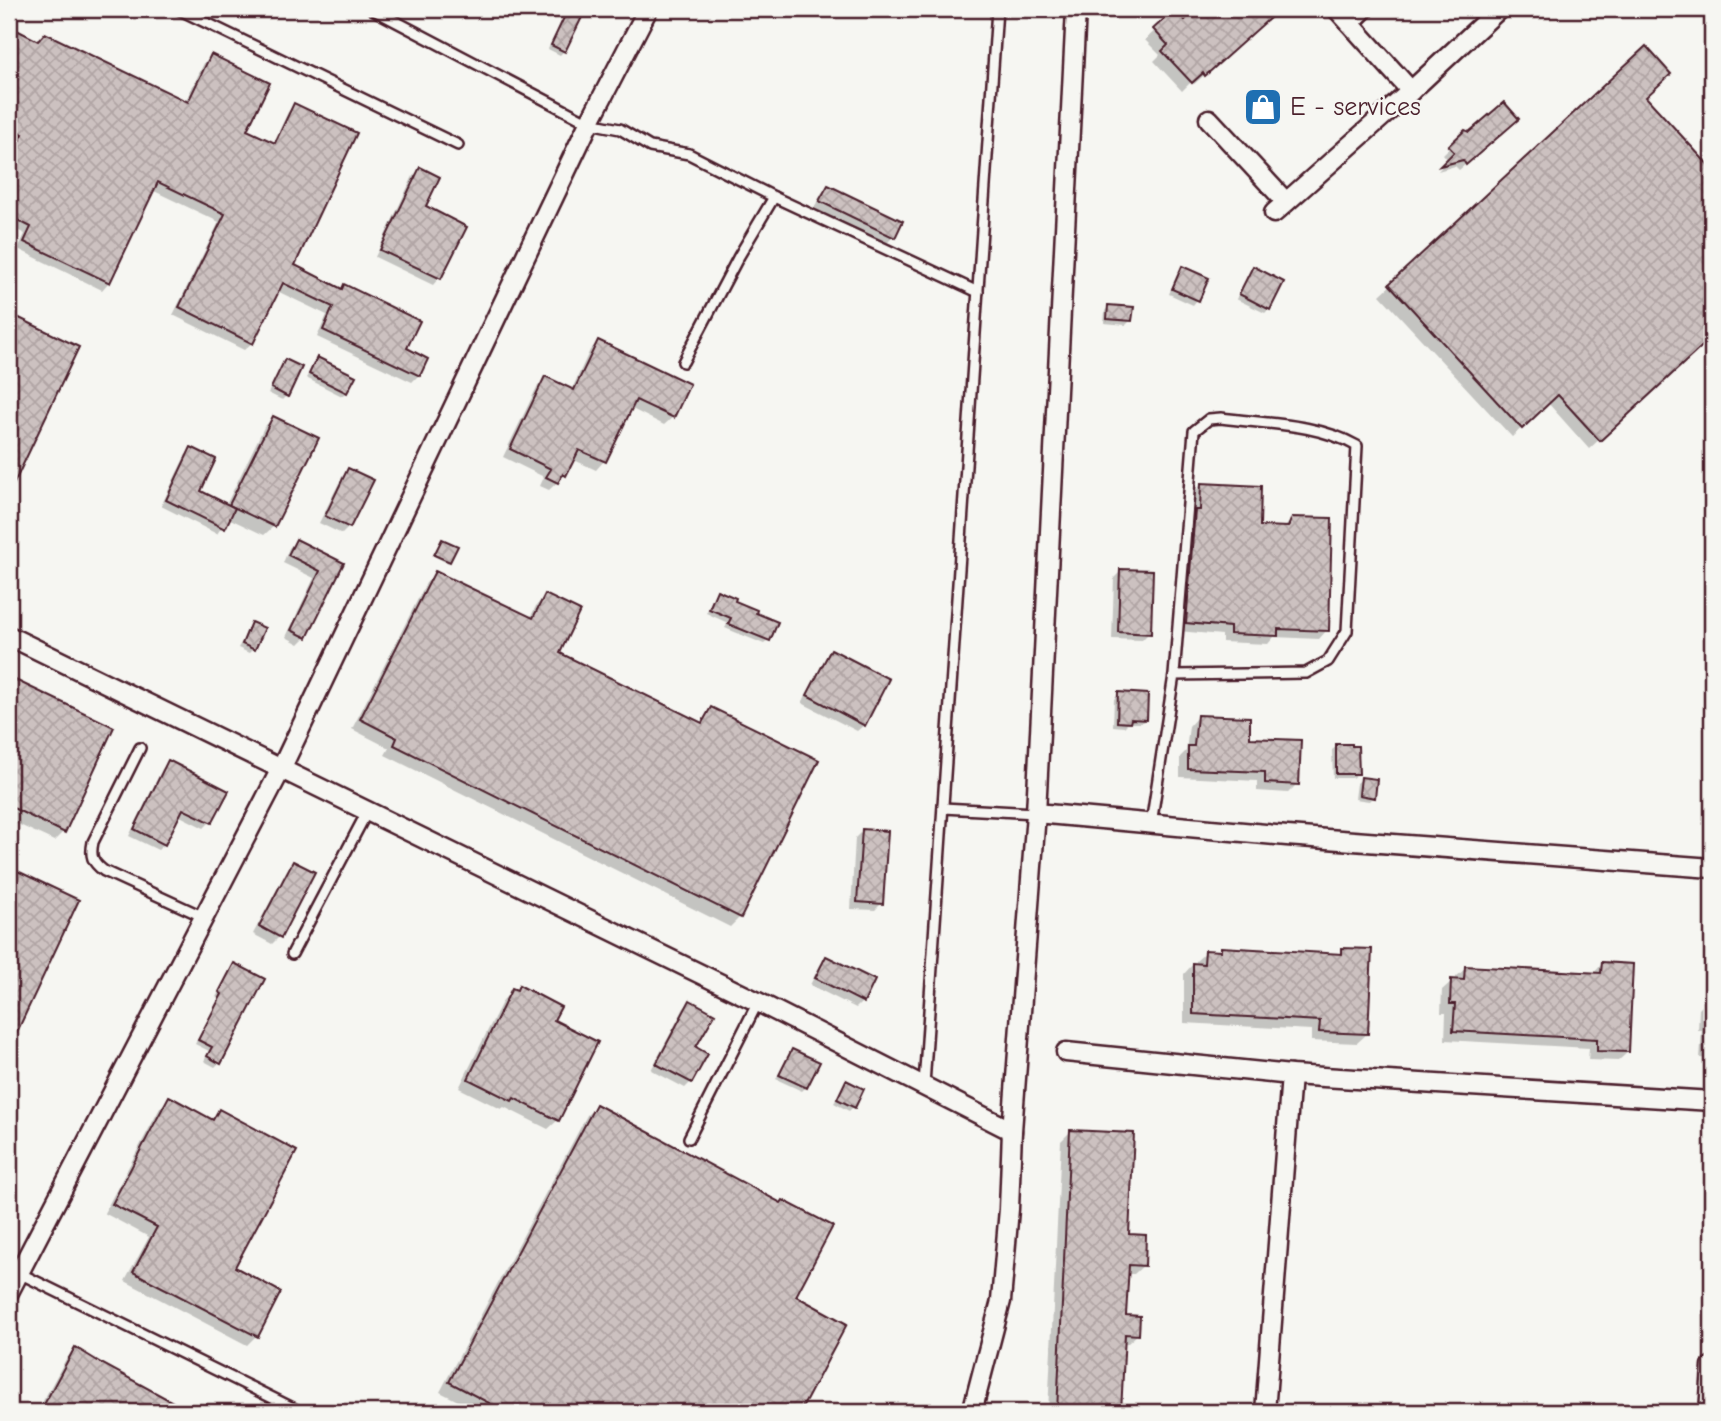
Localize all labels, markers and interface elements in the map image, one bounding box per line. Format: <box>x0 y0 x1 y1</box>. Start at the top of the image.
shop icon: E - services <box>1242 86 1284 128</box>
place label: E - services <box>1290 92 1421 122</box>

